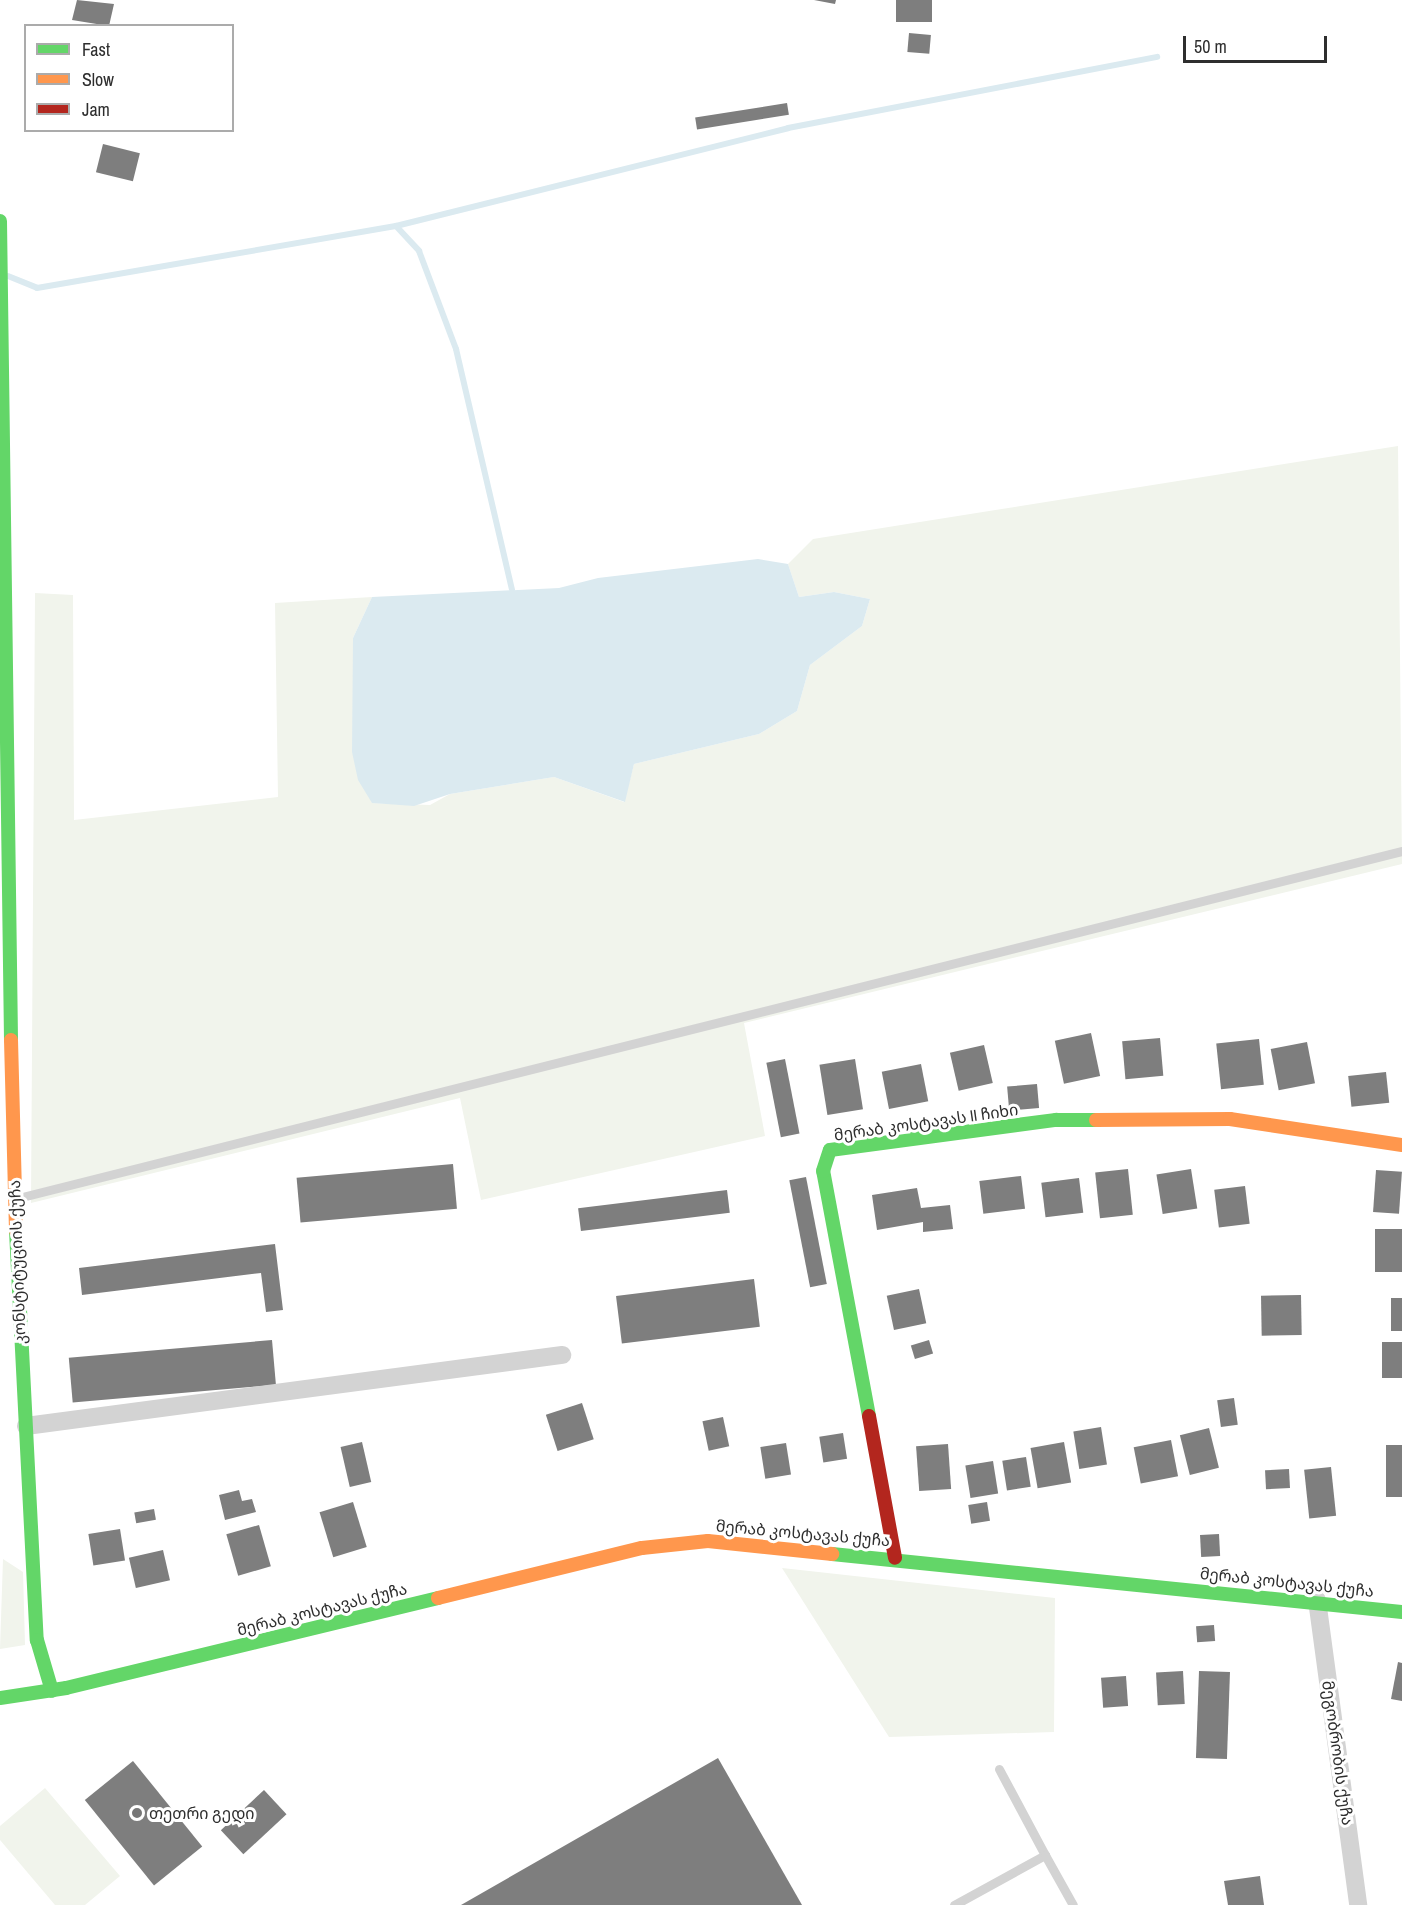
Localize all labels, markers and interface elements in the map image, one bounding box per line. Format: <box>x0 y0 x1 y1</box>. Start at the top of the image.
legend <box>24 24 234 132</box>
scale bar <box>1186 24 1330 62</box>
text: 50 m <box>1194 34 1227 59</box>
text: Fast <box>82 37 110 62</box>
text: Slow <box>82 67 114 92</box>
text: Jam <box>82 97 110 122</box>
street label: მერაბ კოსტავას II ჩიხი <box>833 1100 1019 1144</box>
street label: კონსტიტუციის ქუჩა <box>5 1180 29 1344</box>
street label: მერაბ კოსტავას ქუჩა <box>715 1516 891 1550</box>
street label: მერაბ კოსტავას ქუჩა <box>1199 1563 1375 1601</box>
street label: მერაბ კოსტავას ქუჩა <box>235 1579 409 1639</box>
street label: მეგობრობის ქუჩა <box>1318 1679 1358 1827</box>
place label: თეთრი გედი <box>149 1803 254 1823</box>
marker: თეთრი გედი <box>130 1806 144 1820</box>

